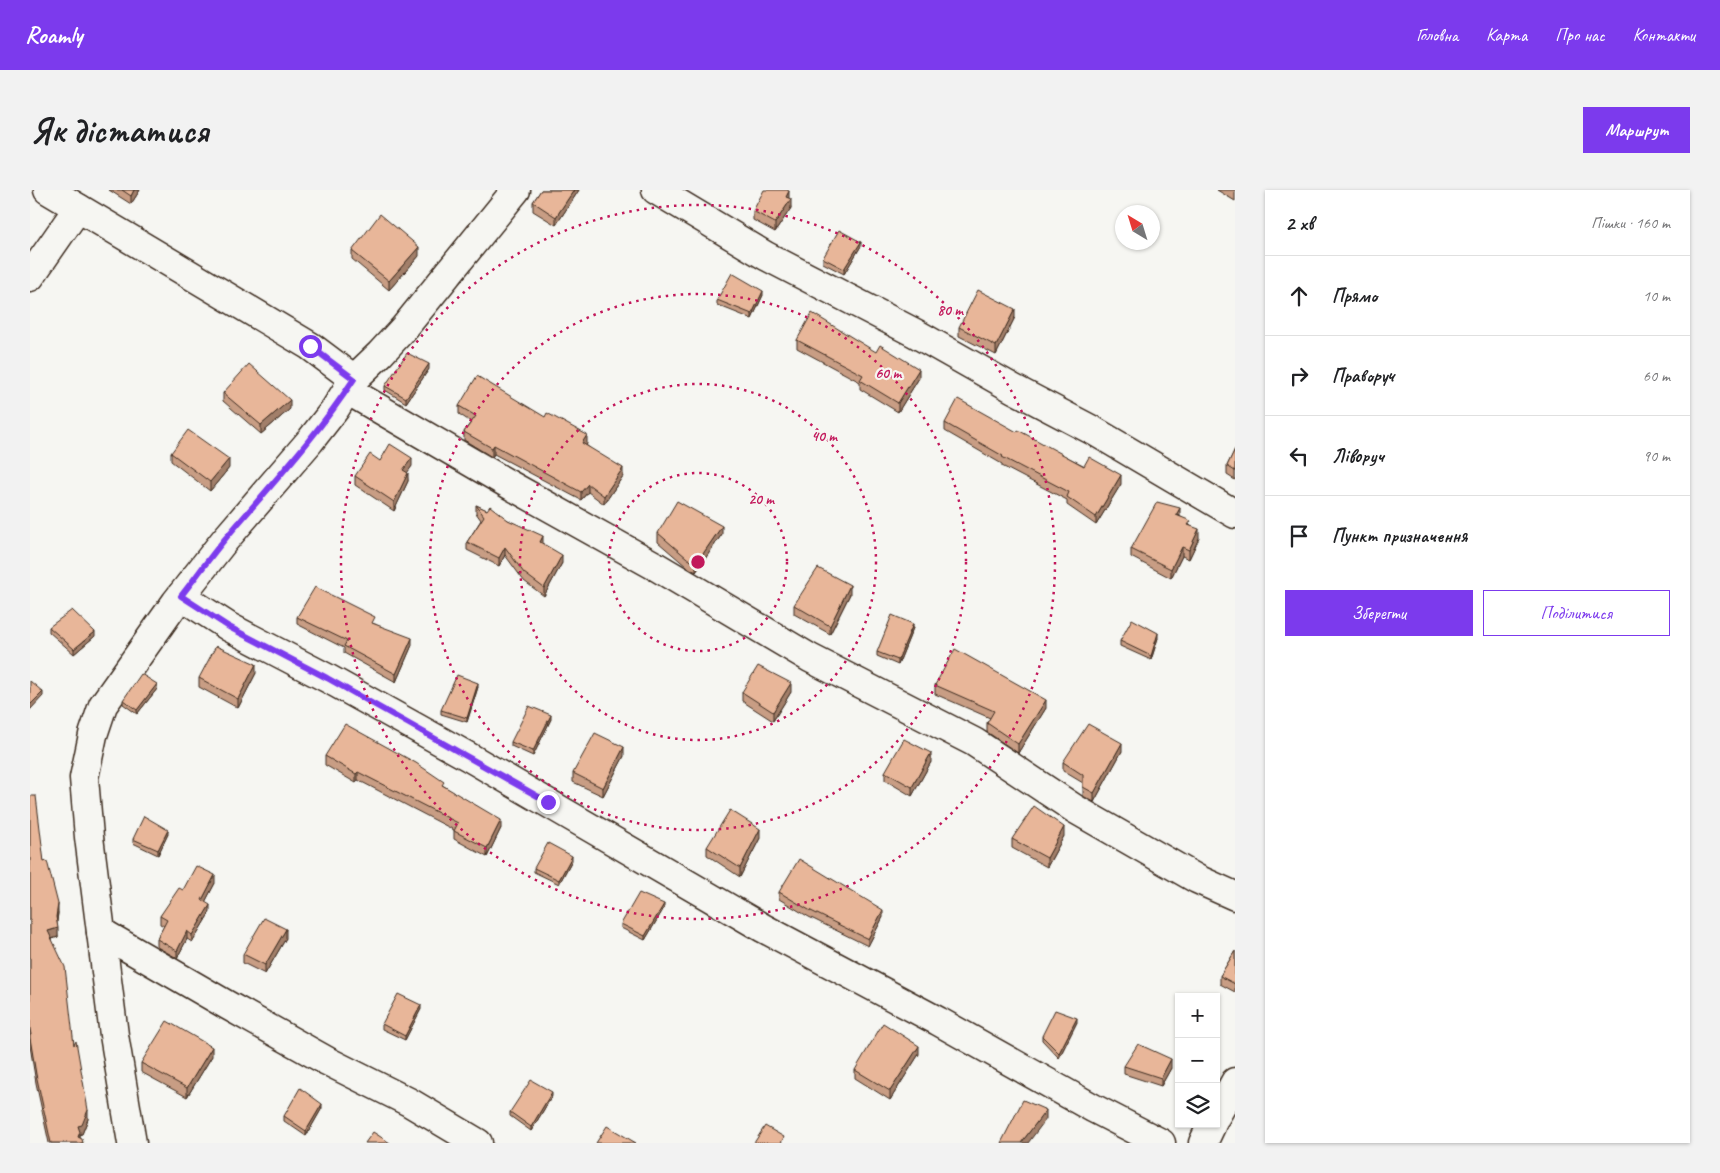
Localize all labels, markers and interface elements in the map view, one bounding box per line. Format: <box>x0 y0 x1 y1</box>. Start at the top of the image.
text: Roamly <box>25 20 82 50</box>
text: Головна <box>1416 24 1458 46</box>
text: Карта <box>1486 24 1527 46</box>
text: Про нас <box>1555 24 1605 46</box>
text: Контакти <box>1633 24 1695 46</box>
button: Маршрут <box>1583 107 1690 153</box>
text: Як дістатися <box>30 108 208 153</box>
north arrow <box>1115 205 1160 250</box>
text: 2 хв <box>1285 210 1314 236</box>
text: Пішки · 160 m <box>1591 213 1670 233</box>
icon: ahead <box>1285 282 1313 310</box>
text: Прямо <box>1332 284 1377 308</box>
text: 10 m <box>1643 286 1670 306</box>
text: 80 m <box>937 301 964 320</box>
route start <box>299 335 322 358</box>
icon: right <box>1285 362 1313 390</box>
text: 60 m <box>875 364 902 383</box>
text: Праворуч <box>1332 364 1394 388</box>
text: 60 m <box>1643 366 1670 386</box>
text: 40 m <box>811 427 838 446</box>
icon: left <box>1285 442 1313 470</box>
text: Ліворуч <box>1332 444 1384 468</box>
text: 90 m <box>1643 446 1670 466</box>
text: 20 m <box>748 490 775 509</box>
icon: arrive <box>1285 522 1313 550</box>
text: Пункт призначення <box>1332 524 1467 548</box>
centre of rings <box>689 553 707 571</box>
button: Зберегти <box>1285 590 1473 636</box>
button: Поділитися <box>1483 590 1670 636</box>
route end <box>537 791 560 814</box>
map controls <box>1175 993 1220 1128</box>
button: + <box>1175 993 1220 1038</box>
button: − <box>1175 1038 1220 1083</box>
button: layers <box>1175 1083 1220 1128</box>

